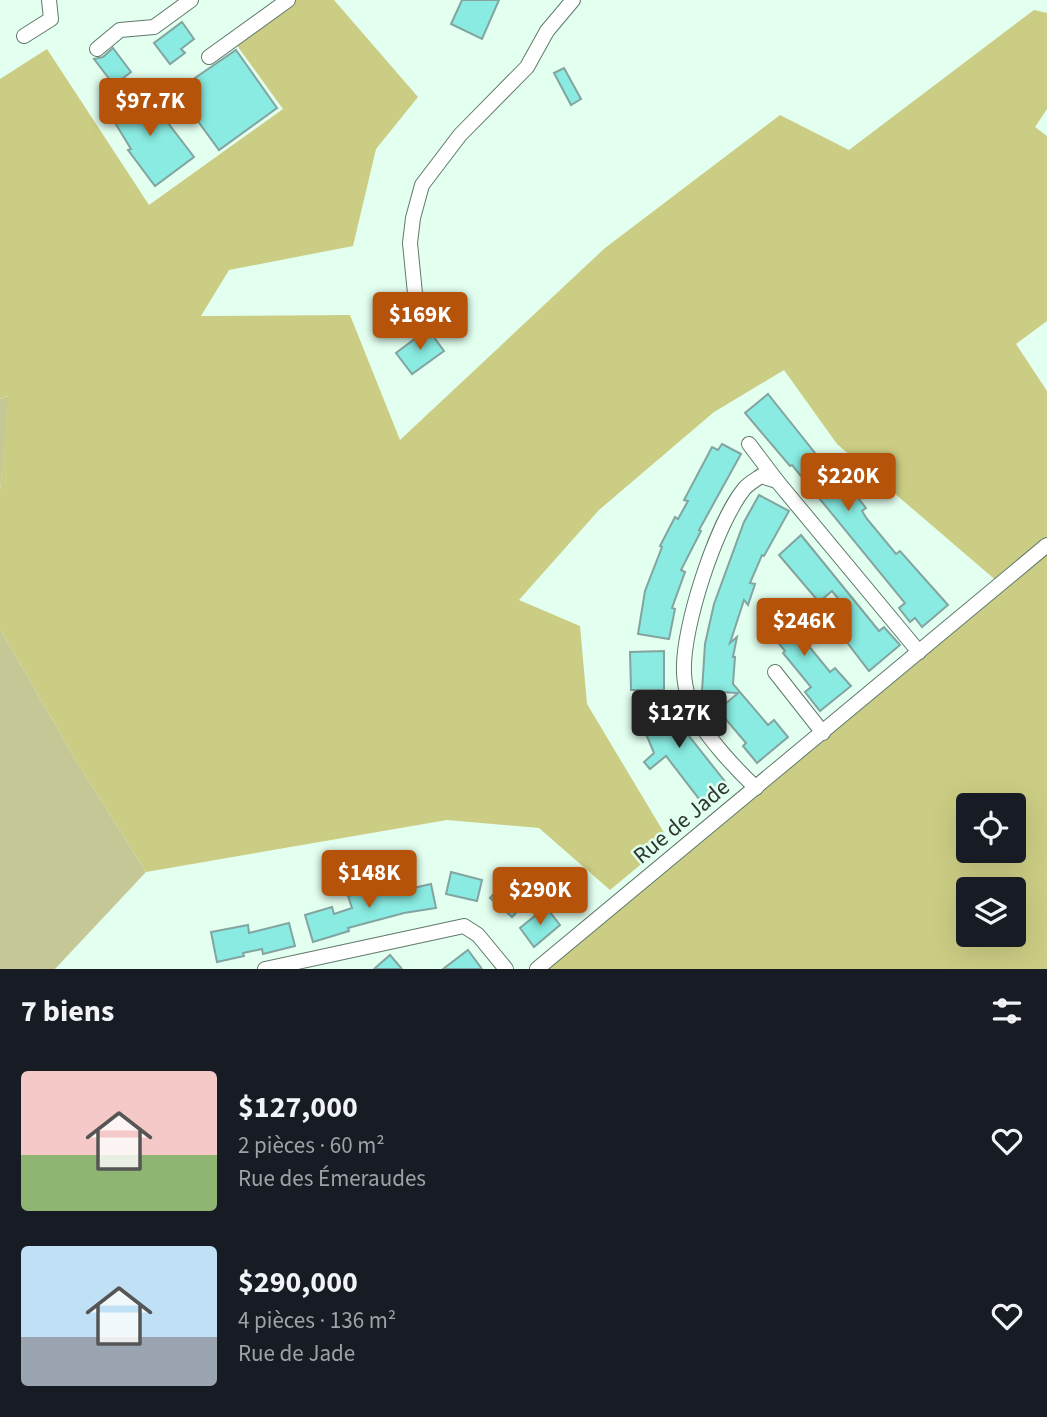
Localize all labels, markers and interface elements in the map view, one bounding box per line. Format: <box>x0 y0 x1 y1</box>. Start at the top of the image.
pin: $97.7K <box>93 78 207 138</box>
text: $97.7K <box>115 84 185 117</box>
pin: $169K <box>371 292 469 352</box>
text: $169K <box>389 298 451 331</box>
pin: $220K <box>799 454 897 513</box>
text: $220K <box>817 459 879 492</box>
pin: $246K <box>755 598 853 658</box>
text: $246K <box>773 604 835 637</box>
pin: $127K <box>630 690 728 750</box>
text: $127K <box>648 696 710 729</box>
street label: Rue de Jade <box>626 771 737 872</box>
map controls <box>956 793 1026 947</box>
button: locate <box>956 793 1026 863</box>
pin: $148K <box>320 850 418 910</box>
text: $148K <box>338 856 400 889</box>
pin: $290K <box>491 867 589 927</box>
text: $290K <box>509 873 571 906</box>
button: layers <box>956 877 1026 947</box>
text: 7 biens <box>21 990 114 1033</box>
icon: filters <box>988 992 1026 1030</box>
text: $127,000 <box>238 1086 358 1129</box>
icon: home <box>77 1099 161 1183</box>
icon: heart <box>988 1122 1026 1160</box>
text: 2 pièces · 60 m² <box>238 1129 385 1162</box>
text: Rue des Émeraudes <box>238 1162 426 1195</box>
text: $290,000 <box>238 1261 358 1304</box>
icon: home <box>77 1274 161 1358</box>
icon: heart <box>988 1297 1026 1335</box>
text: 4 pièces · 136 m² <box>238 1304 396 1337</box>
text: Rue de Jade <box>238 1337 355 1370</box>

